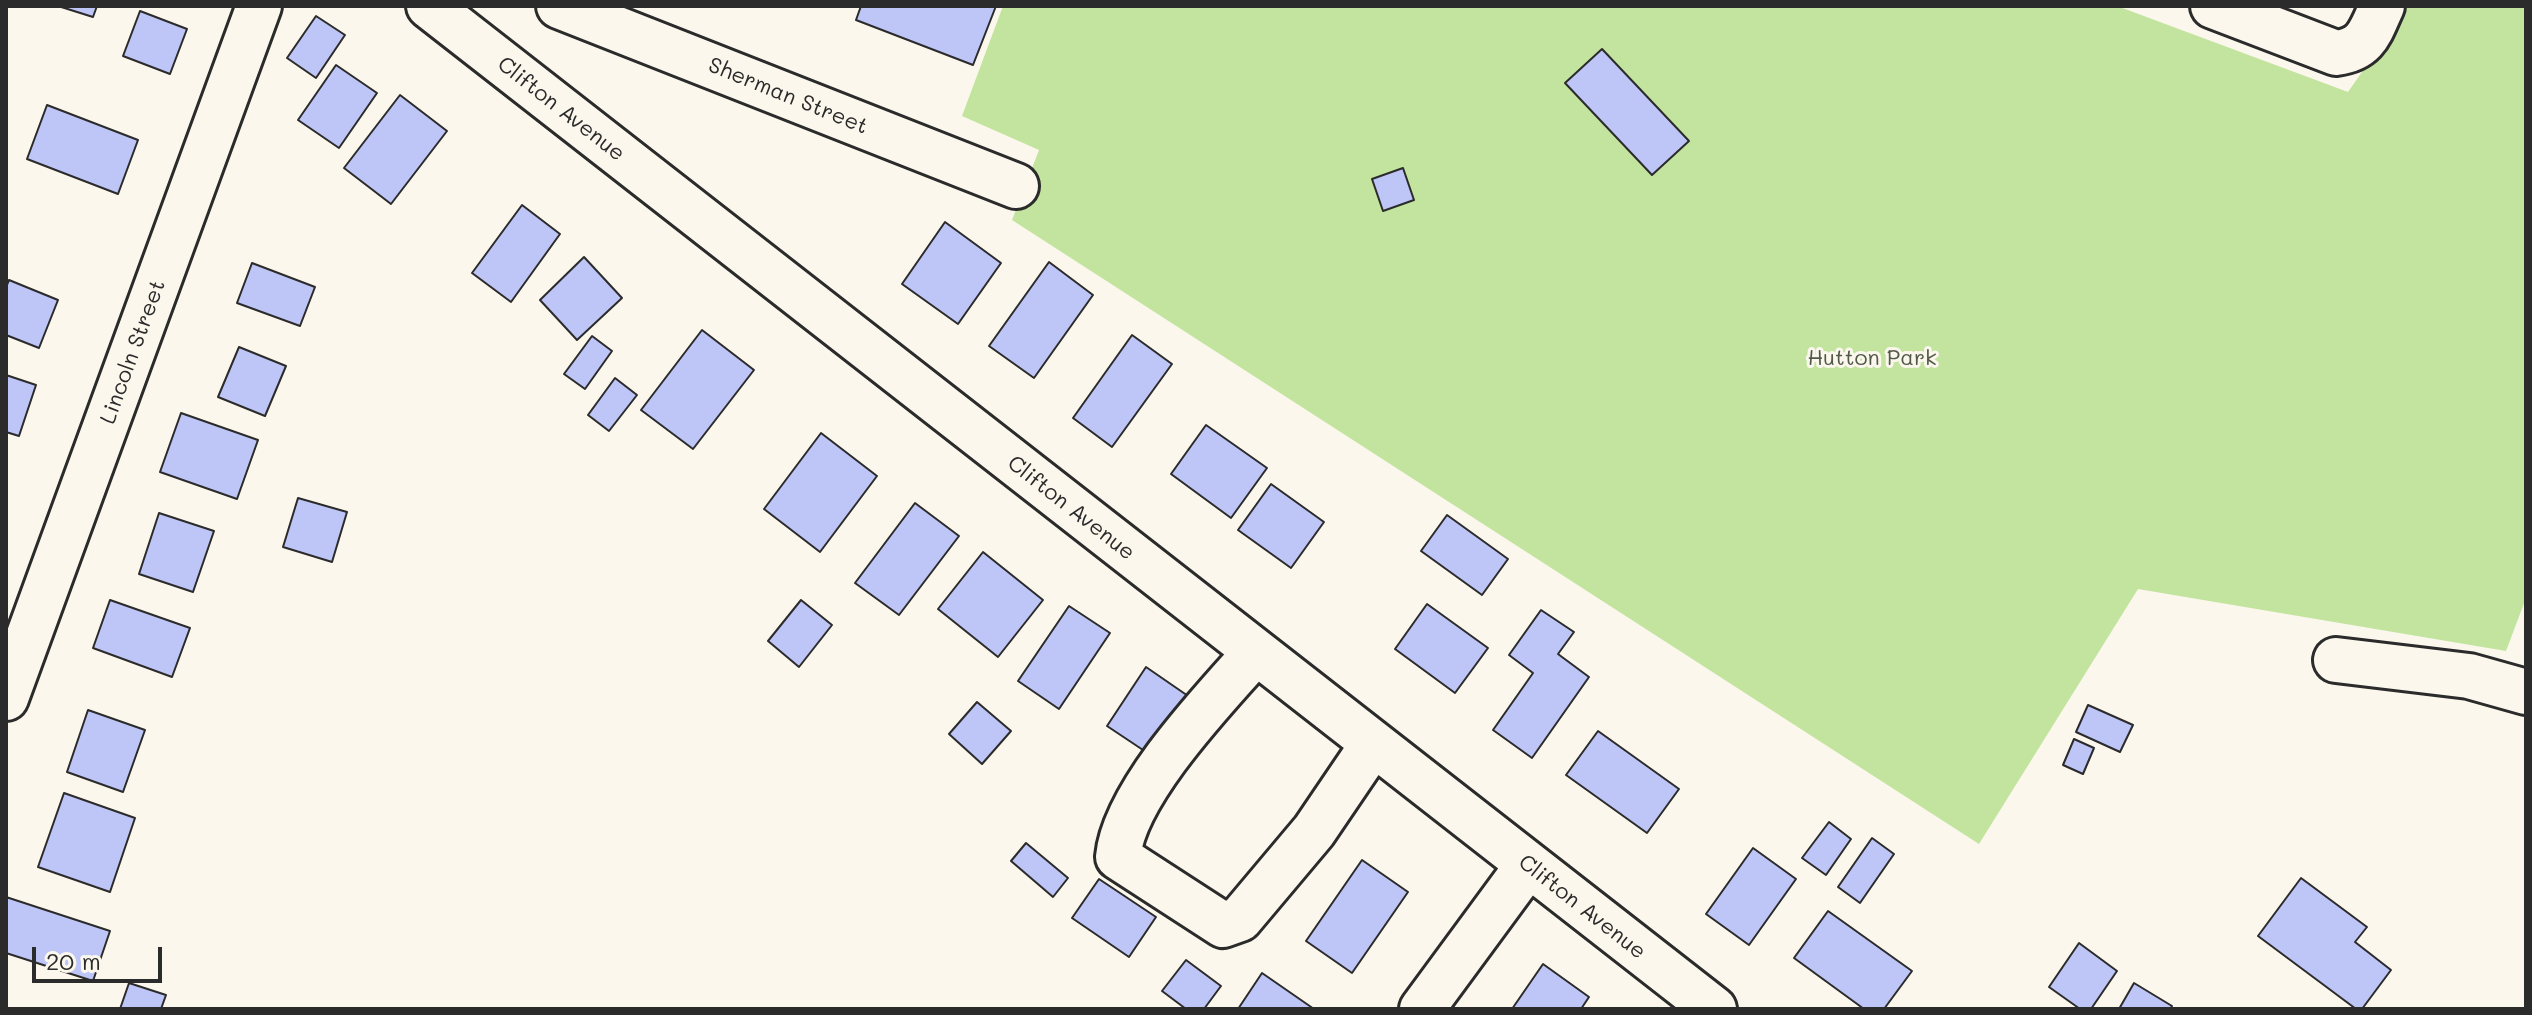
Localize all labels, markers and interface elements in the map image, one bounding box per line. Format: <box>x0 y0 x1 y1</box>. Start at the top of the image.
street label: Clifton Avenue <box>492 51 630 167</box>
street label: Sherman Street <box>704 52 872 140</box>
street label: Lincoln Street <box>95 276 171 428</box>
park label: Hutton Park <box>1807 345 1937 371</box>
street label: Clifton Avenue <box>1002 450 1140 566</box>
street label: Clifton Avenue <box>1513 849 1651 965</box>
scale bar <box>36 931 166 981</box>
text: 20 m <box>46 945 101 976</box>

